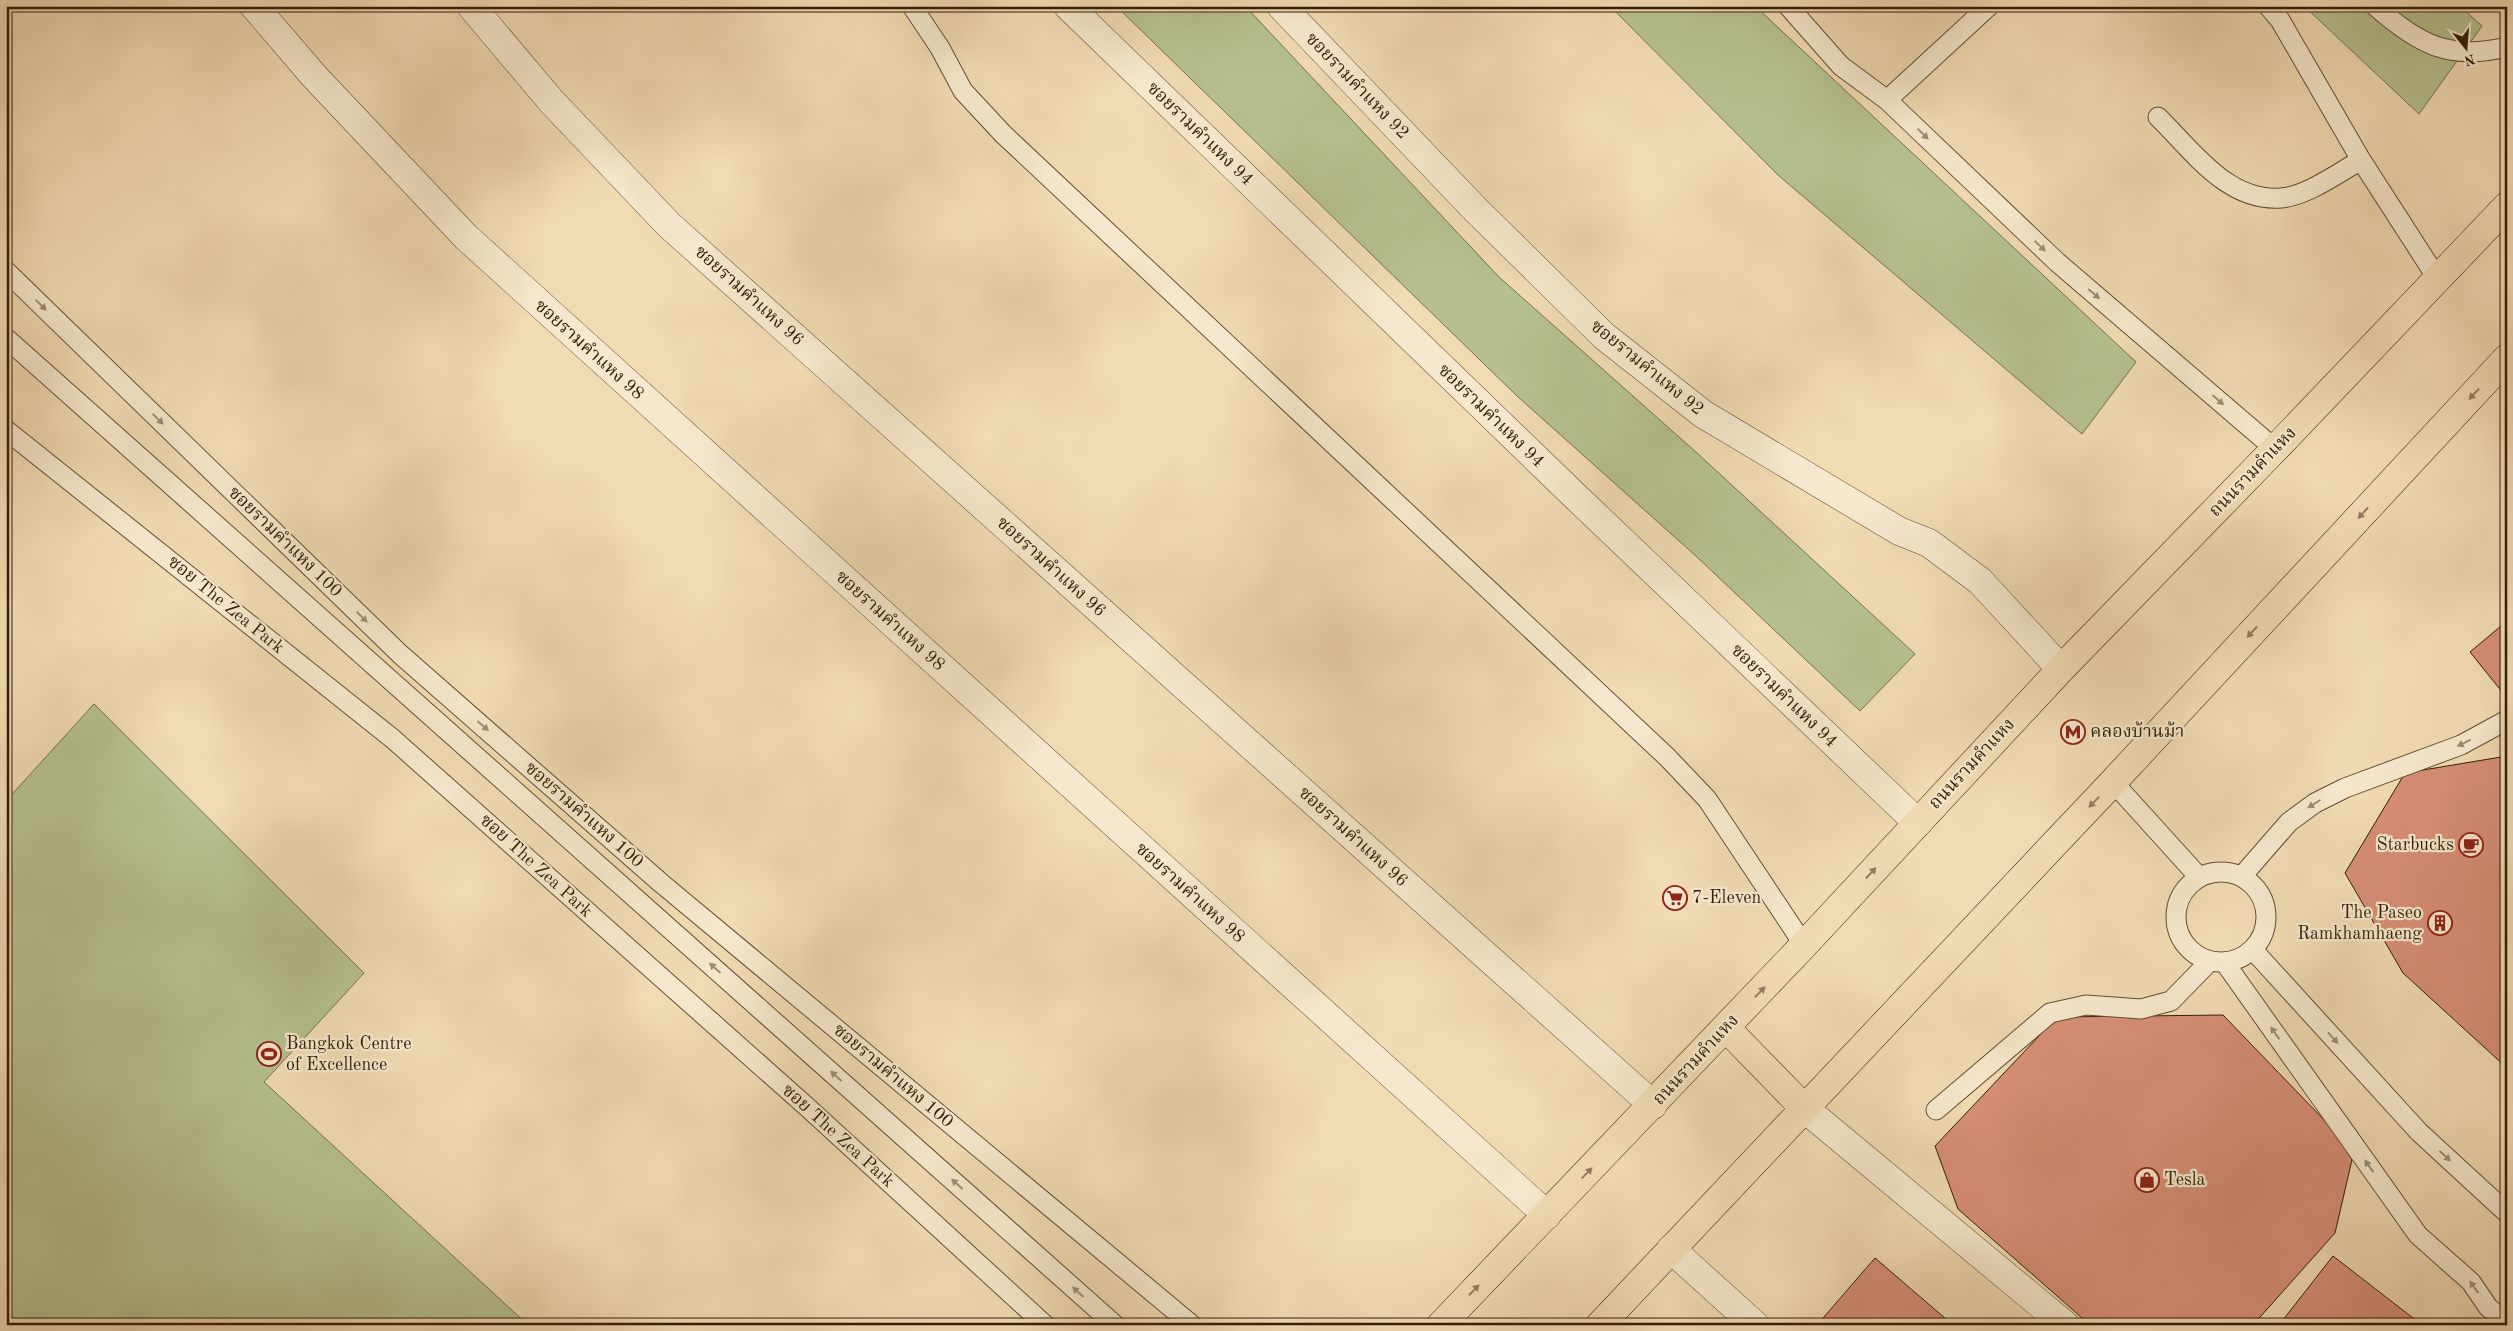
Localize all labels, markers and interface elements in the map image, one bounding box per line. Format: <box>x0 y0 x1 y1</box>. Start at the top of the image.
north arrow <box>2440 22 2490 72</box>
street label: ซอยรามคําแหง 92 <box>1302 29 1413 143</box>
text: N <box>2462 51 2477 68</box>
street label: ซอยรามคําแหง 94 <box>1143 78 1257 189</box>
one-way arrow <box>1916 128 1928 140</box>
one-way arrow <box>2034 240 2046 252</box>
street label: ซอยรามคําแหง 96 <box>691 242 808 350</box>
one-way arrow <box>2088 288 2100 300</box>
street label: ซอยรามคําแหง 98 <box>531 296 648 404</box>
one-way arrow <box>35 299 47 311</box>
street label: ซอยรามคําแหง 92 <box>1587 316 1708 419</box>
street label: ซอยรามคําแหง 94 <box>1434 360 1548 471</box>
one-way arrow <box>2468 388 2480 400</box>
one-way arrow <box>2211 394 2224 405</box>
one-way arrow <box>152 412 164 424</box>
street label: ถนนรามคำแหง <box>2205 423 2300 520</box>
street label: ซอยรามคำแหง 100 <box>225 483 346 601</box>
one-way arrow <box>2357 507 2369 519</box>
street label: ซอยรามคําแหง 96 <box>993 513 1110 621</box>
street label: ซอย The Zea Park <box>164 553 288 657</box>
street label: ซอยรามคําแหง 98 <box>832 567 949 675</box>
one-way arrow <box>356 611 368 623</box>
one-way arrow <box>2246 626 2258 638</box>
street label: ซอยรามคําแหง 94 <box>1727 640 1841 751</box>
street label: ถนนรามคำแหง <box>1925 715 2018 813</box>
metro station icon: คลองบ้านม้า <box>2060 719 2086 745</box>
one-way arrow <box>476 720 488 732</box>
place label: คลองบ้านม้า <box>2090 721 2184 741</box>
one-way arrow <box>2457 739 2471 747</box>
street label: ซอยรามคำแหง 100 <box>521 758 647 871</box>
street label: ซอยรามคําแหง 96 <box>1295 783 1412 891</box>
one-way arrow <box>2088 796 2100 808</box>
one-way arrow <box>2307 800 2321 809</box>
street label: ซอย The Zea Park <box>476 811 596 921</box>
cafe icon: Starbucks <box>2458 832 2484 858</box>
place label: Starbucks <box>2376 836 2454 854</box>
street label: ซอยรามคําแหง 98 <box>1132 839 1249 947</box>
one-way arrow <box>1865 868 1877 880</box>
supermarket icon: 7-Eleven <box>1662 885 1688 911</box>
place label: 7-Eleven <box>1692 889 1762 907</box>
place label: The Paseo Ramkhamhaeng <box>2297 904 2422 943</box>
building icon: The Paseo Ramkhamhaeng <box>2427 910 2453 936</box>
one-way arrow <box>708 962 721 973</box>
one-way arrow <box>1754 986 1766 998</box>
street label: ถนนรามคำแหง <box>1649 1011 1742 1109</box>
street label: ซอยรามคำแหง 100 <box>830 1020 957 1131</box>
one-way arrow <box>2270 1026 2280 1040</box>
one-way arrow <box>2328 1031 2339 1044</box>
place label: Bangkok Centre of Excellence <box>286 1035 411 1074</box>
sports icon: Bangkok Centre of Excellence <box>256 1041 282 1067</box>
one-way arrow <box>830 1070 842 1082</box>
street label: ซอย The Zea Park <box>778 1081 898 1191</box>
one-way arrow <box>2439 1150 2451 1162</box>
one-way arrow <box>2364 1159 2374 1172</box>
one-way arrow <box>1581 1167 1593 1179</box>
shop icon: Tesla <box>2134 1167 2160 1193</box>
place label: Tesla <box>2164 1171 2206 1189</box>
one-way arrow <box>952 1178 964 1190</box>
one-way arrow <box>2469 1281 2480 1294</box>
one-way arrow <box>1468 1284 1480 1296</box>
one-way arrow <box>1073 1286 1085 1298</box>

